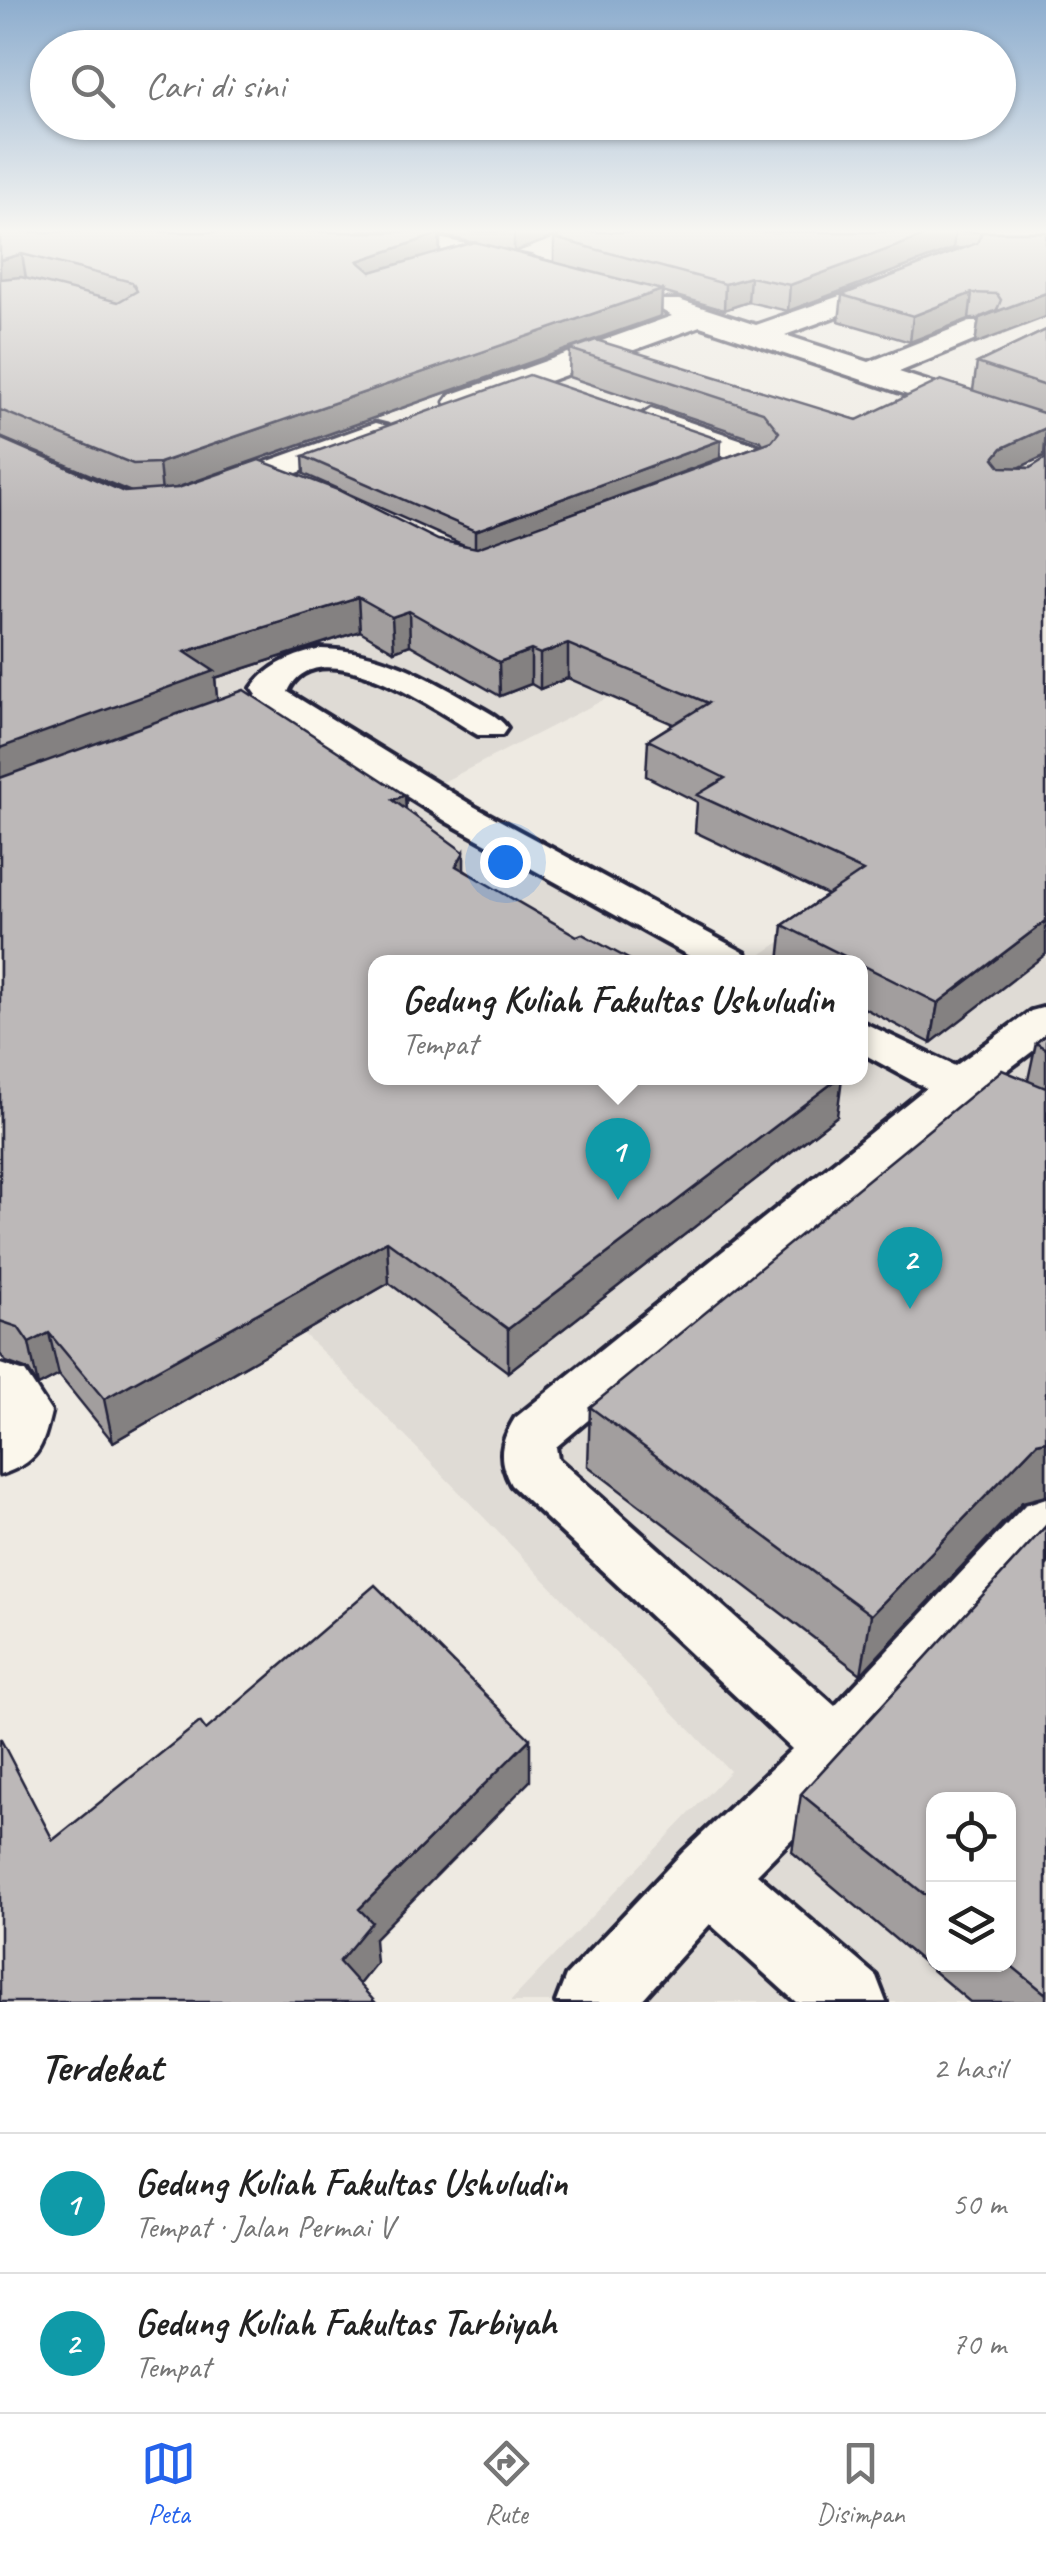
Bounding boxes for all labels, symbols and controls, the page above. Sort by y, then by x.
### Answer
search box [30,30,1016,140]
icon: search [65,58,120,113]
text: Cari di sini [145,62,285,109]
your location [480,837,531,888]
popup [368,955,868,1085]
text: Gedung Kuliah Fakultas Ushuludin [402,976,834,1023]
text: Tempat [402,1023,478,1064]
pin: 1 [586,1118,650,1200]
pin: 2 [878,1226,942,1309]
map controls [926,1792,1016,1972]
button: locate [926,1792,1016,1882]
button: layers [926,1882,1016,1972]
text: Terdekat [40,2041,163,2094]
text: 2 hasil [933,2047,1006,2088]
text: Gedung Kuliah Fakultas Ushuludin [135,2159,567,2206]
text: 1 [65,2183,80,2224]
text: 50 m [952,2183,1006,2224]
text: Tempat · Jalan Permai V [135,2206,394,2247]
text: Gedung Kuliah Fakultas Tarbiyah [135,2299,557,2346]
text: 2 [65,2323,80,2364]
text: 70 m [952,2323,1006,2364]
text: Tempat [135,2346,211,2387]
tab: Peta [141,2436,196,2531]
tab: Rute [479,2436,534,2531]
tab: Disimpan [816,2436,905,2531]

